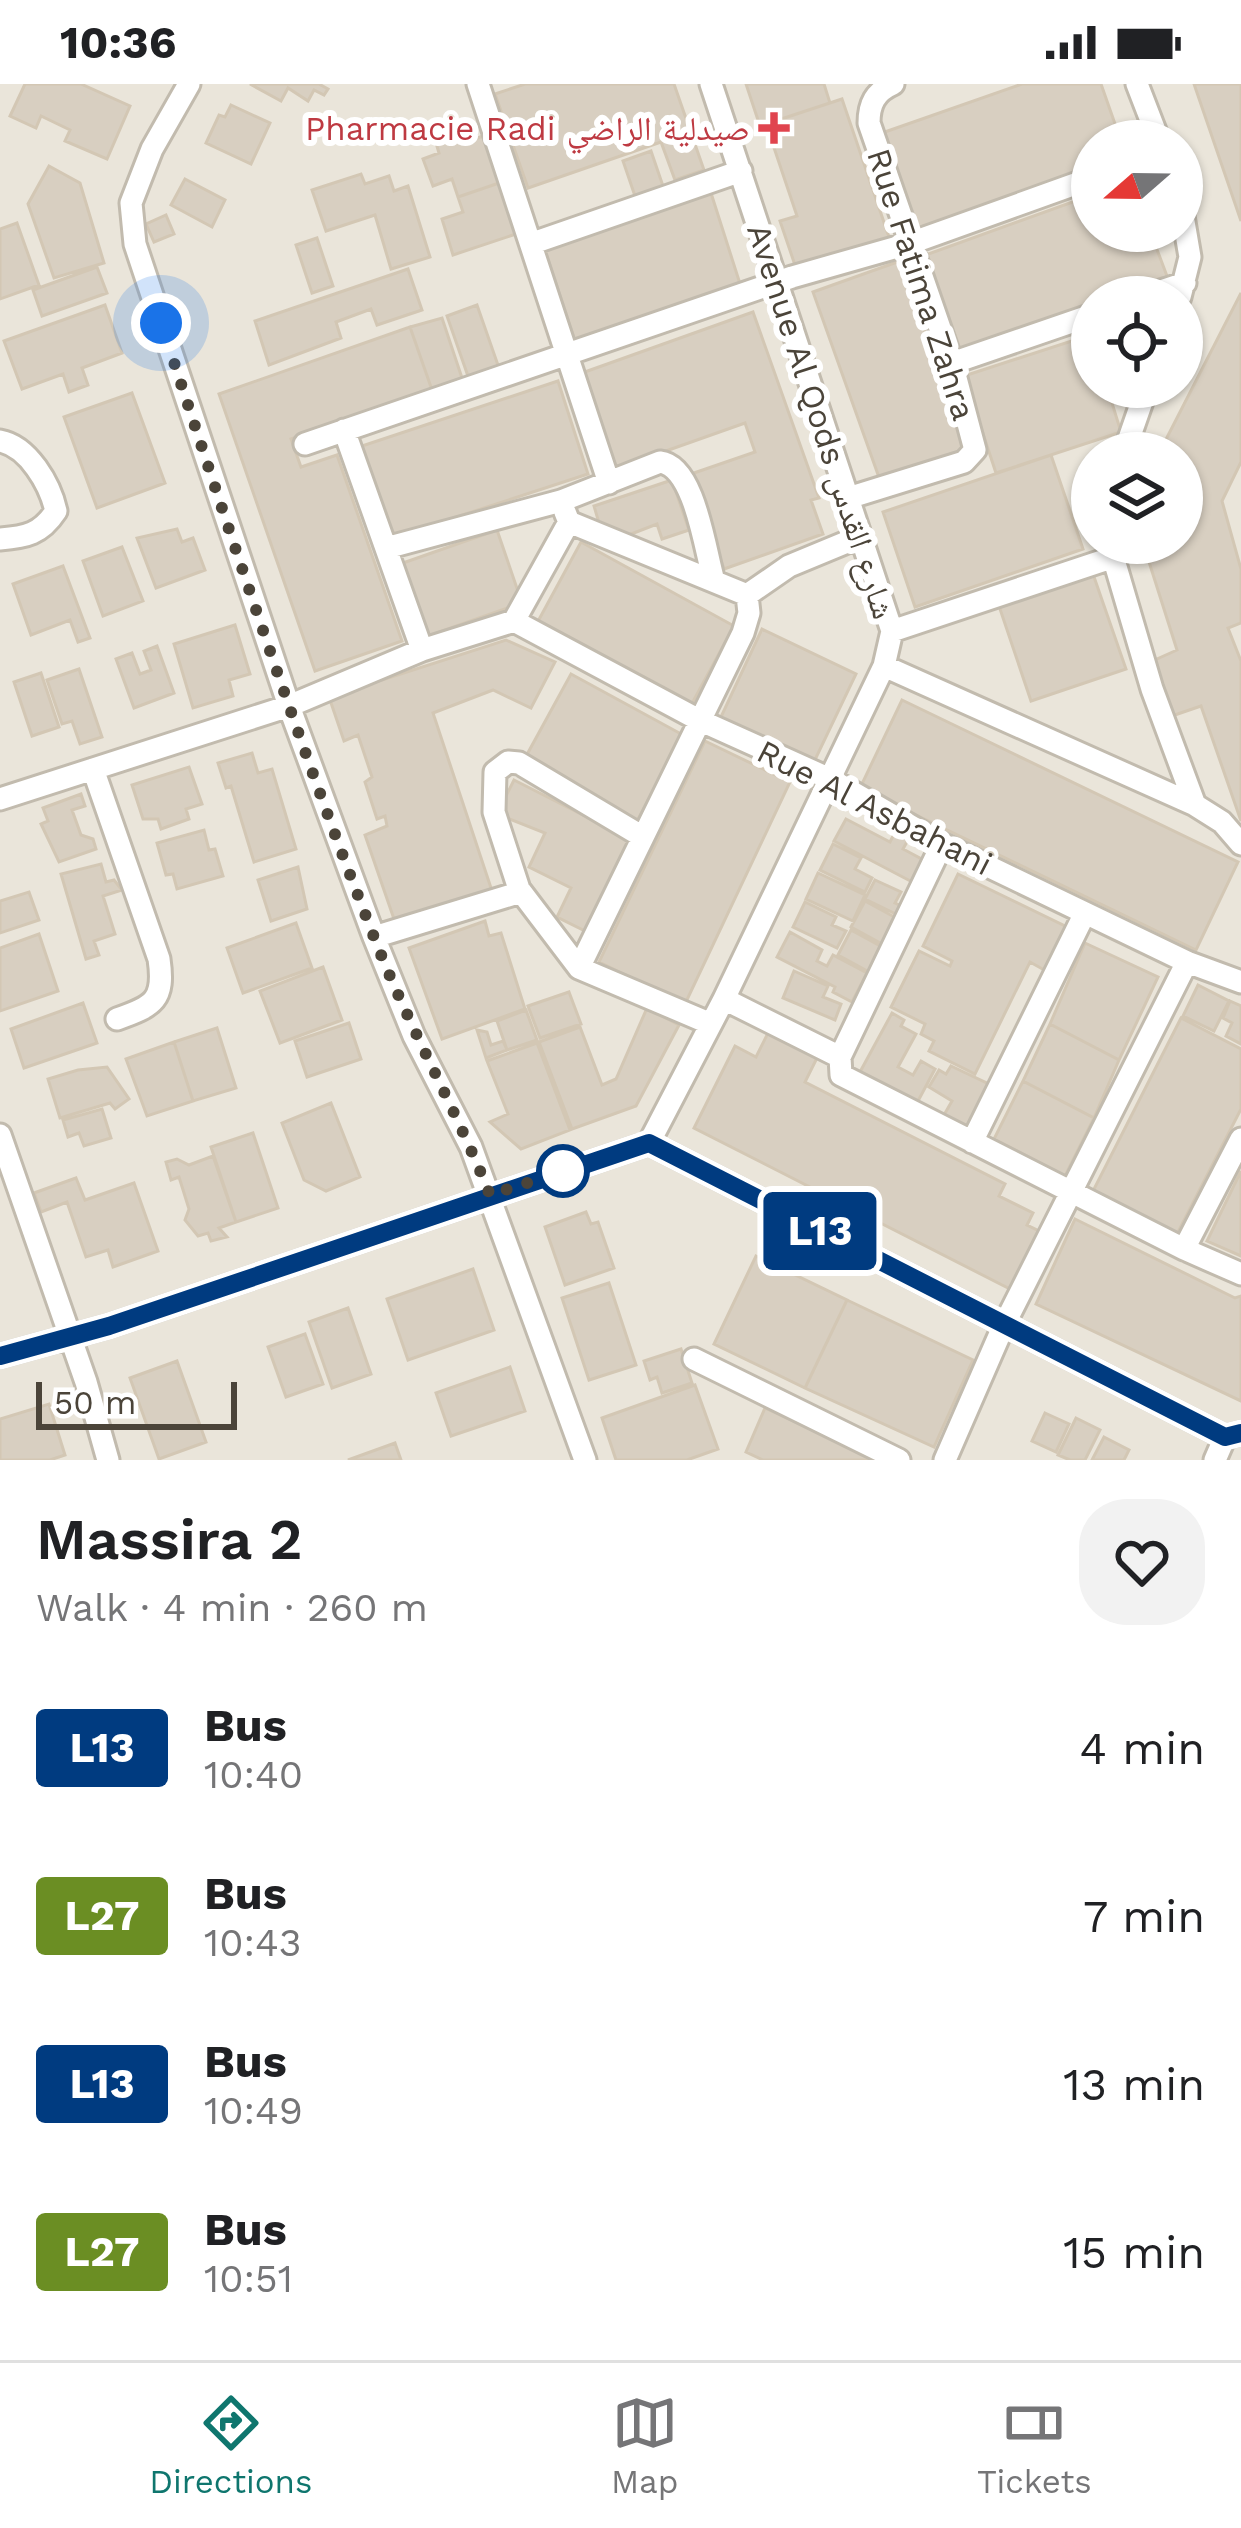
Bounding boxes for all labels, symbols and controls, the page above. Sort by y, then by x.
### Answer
text: 10:36 [60,16,176,69]
place label: Pharmacie Radi صيدلية الراضي [305,109,750,154]
marker: Pharmacie Radi صيدلية الراضي [761,115,787,141]
north arrow [1071,120,1203,252]
map controls [1071,120,1203,564]
street label: Rue Fatima Zahra [859,143,984,425]
street label: Avenue Al Qods شارع القدس [738,219,904,624]
button: locate [1071,276,1203,408]
your location [131,293,191,353]
button: layers [1071,432,1203,564]
street label: Rue Al Asbahani [751,731,999,883]
unlabelled marker [538,1146,588,1196]
line badge: L13 [751,1192,889,1270]
text: L13 [787,1206,853,1255]
scale bar [36,1376,237,1429]
text: 50 m [54,1383,136,1422]
button: heart [1079,1499,1205,1625]
text: Massira 2 [36,1506,302,1573]
text: Walk · 4 min · 260 m [36,1585,428,1630]
text: Bus [204,1699,287,1752]
text: 4 min [1079,1722,1205,1775]
text: L13 [69,1723,135,1772]
text: 10:40 [204,1752,303,1797]
text: Bus [204,1867,287,1920]
text: 7 min [1083,1890,1205,1943]
text: L27 [64,1891,140,1940]
text: 10:43 [204,1920,302,1965]
text: Bus [204,2035,287,2088]
text: 13 min [1063,2058,1205,2111]
text: L13 [69,2059,135,2108]
text: 10:49 [204,2088,303,2133]
text: Bus [204,2203,287,2256]
text: 15 min [1063,2226,1205,2279]
text: L27 [64,2227,140,2276]
text: 10:51 [204,2256,293,2301]
tab: Directions [149,2390,312,2501]
tab: Map [611,2390,678,2501]
tab: Tickets [977,2390,1092,2501]

